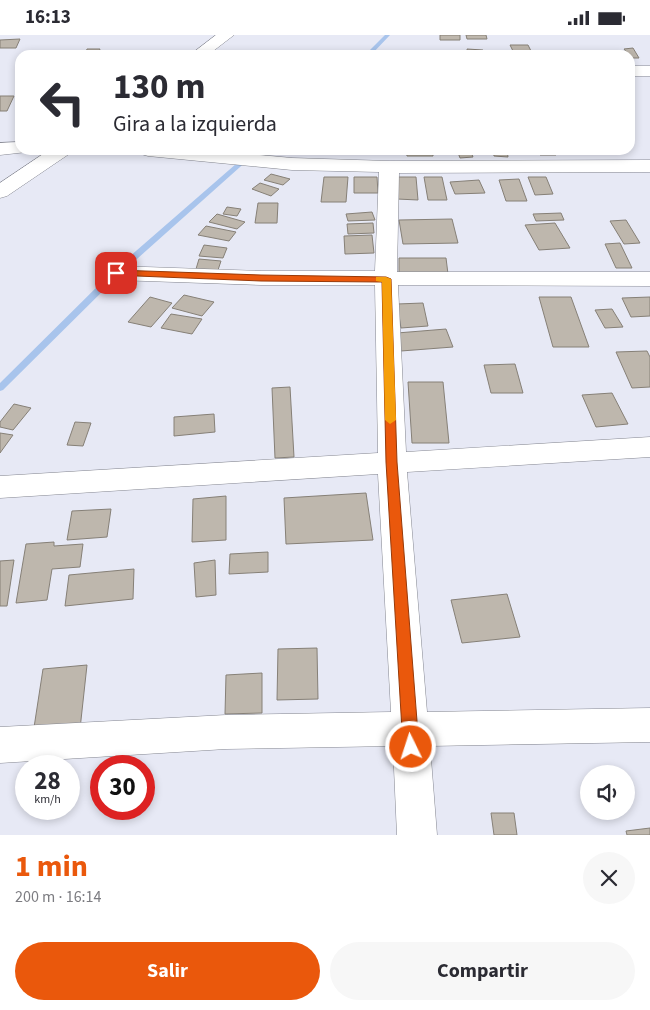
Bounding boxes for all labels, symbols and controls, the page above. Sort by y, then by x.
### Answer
text: 16:13 [25,4,71,31]
text: 130 m [113,62,205,112]
icon: left [30,70,95,135]
text: Gira a la izquierda [113,108,277,140]
pin [95,252,137,294]
icon: arrive [102,259,130,287]
position arrow [384,720,436,772]
speed limit sign: 30 [90,755,155,820]
text: 28 [34,763,61,799]
map controls [580,765,635,820]
button: sound [580,765,635,820]
text: km/h [34,791,61,808]
text: 1 min [15,845,88,888]
button: close [583,852,635,904]
text: 200 m · 16:14 [15,886,102,908]
button: Salir [15,942,320,1000]
button: Compartir [330,942,635,1000]

